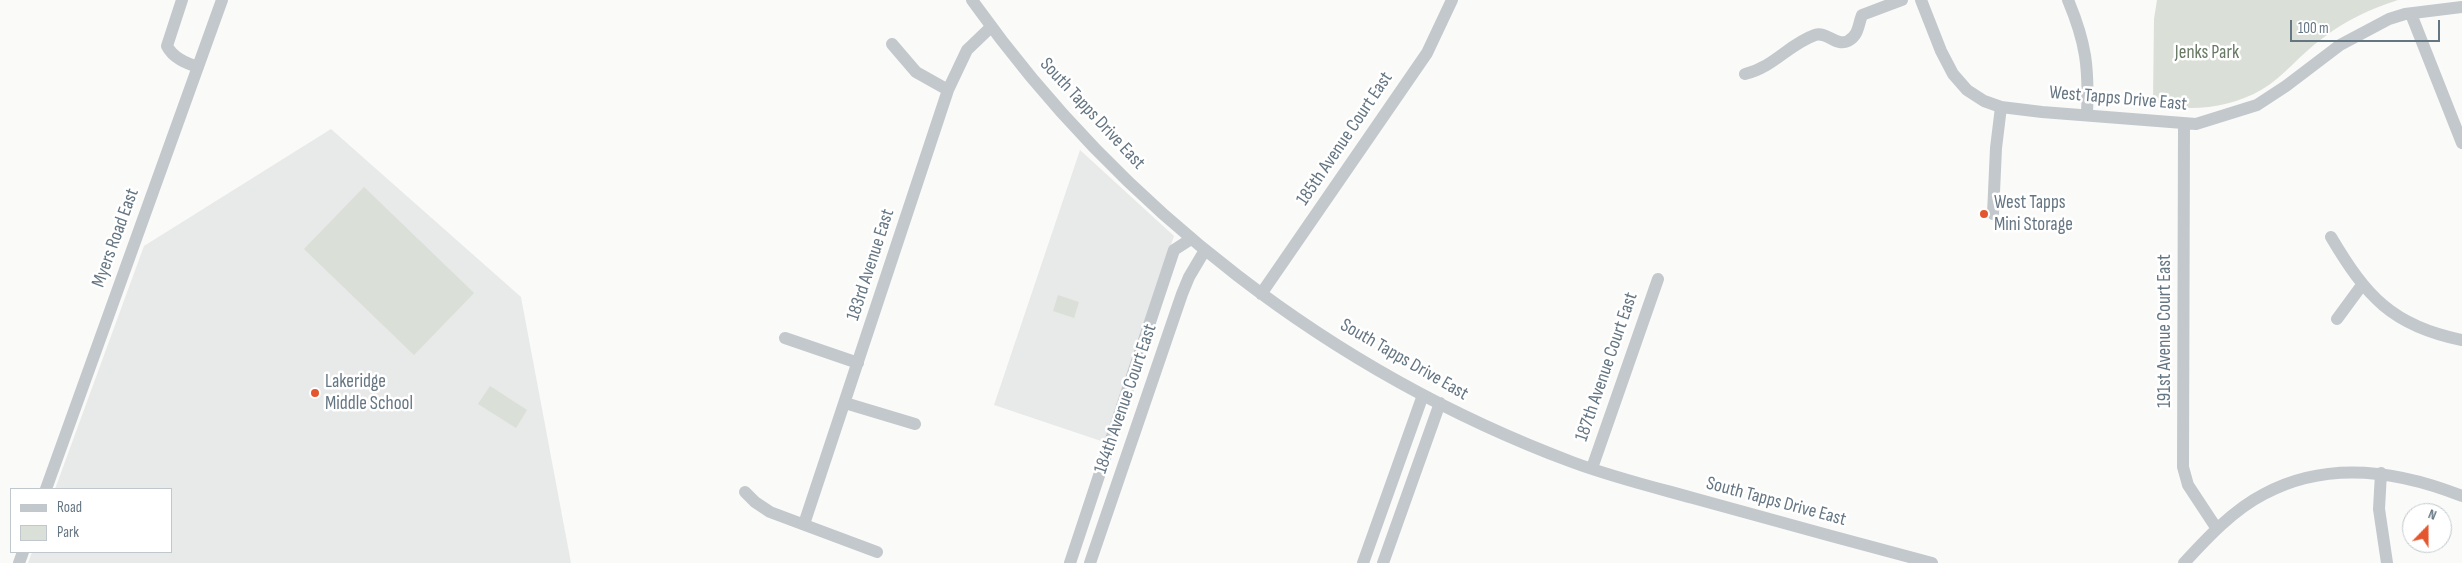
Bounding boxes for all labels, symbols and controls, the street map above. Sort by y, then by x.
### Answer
scale bar [2292,10,2442,42]
text: 100 m [2298,19,2329,38]
park label: Jenks Park [2175,42,2239,64]
street label: South Tapps Drive East [1035,54,1149,174]
street label: 185th Avenue Court East [1292,68,1398,210]
street label: West Tapps Drive East [2048,82,2188,116]
street label: Myers Road East [88,186,144,290]
place label: West Tapps Mini Storage [1994,192,2073,236]
street label: 183rd Avenue East [842,206,900,324]
marker: West Tapps Mini Storage [1978,208,1990,220]
street label: 191st Avenue Court East [2154,254,2176,408]
street label: 187th Avenue Court East [1571,290,1643,444]
street label: South Tapps Drive East [1336,314,1472,406]
street label: 184th Avenue Court East [1090,321,1162,477]
place label: Lakeridge Middle School [325,371,413,415]
marker: Lakeridge Middle School [309,387,321,399]
street label: South Tapps Drive East [1704,472,1848,532]
legend [10,488,172,553]
text: Road [57,498,82,517]
north arrow [2402,503,2452,553]
text: N [2426,505,2439,524]
text: Park [57,523,79,542]

